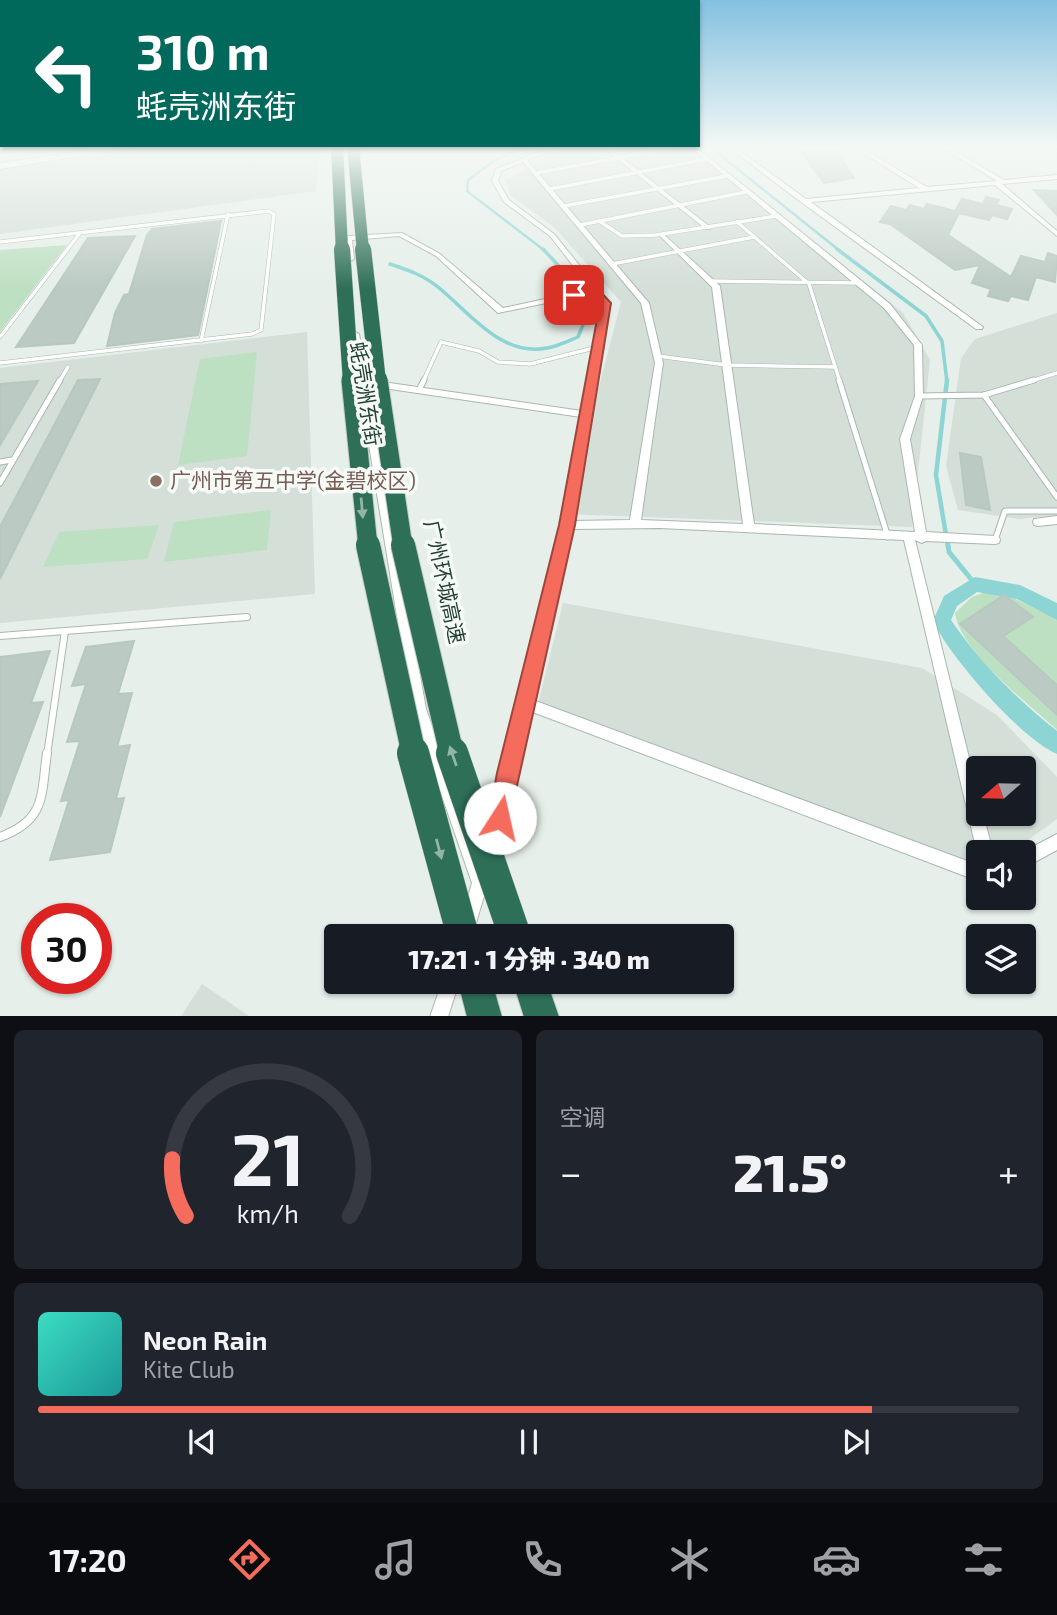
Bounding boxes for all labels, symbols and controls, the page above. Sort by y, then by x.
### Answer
text: 310 m [136,21,270,80]
icon: left [21,28,112,119]
text: 蚝壳洲东街 [136,86,296,124]
pin [544,265,604,325]
icon: arrive [555,276,593,314]
street label: 蚝壳洲东街 [346,340,387,448]
place label: 广州市第五中学(金碧校区) [170,467,416,492]
marker: 广州市第五中学(金碧校区) [148,473,164,489]
one-way arrow [357,497,368,519]
street label: 广州环城高速 [420,517,471,646]
one-way arrow [447,745,458,766]
north arrow [966,756,1036,826]
map controls [966,756,1036,994]
position arrow [463,781,537,855]
one-way arrow [434,838,445,860]
button: sound [966,840,1036,910]
speed limit sign: 30 [21,903,112,994]
button: layers [966,924,1036,994]
text: 17:21 · 1 分钟 · 340 m [408,943,650,974]
text: 空调 [560,1103,606,1131]
text: 21 [231,1113,305,1201]
text: 21.5° [733,1140,847,1202]
text: − [560,1149,582,1195]
text: + [998,1149,1019,1195]
text: km/h [237,1197,299,1227]
text: Neon Rain [143,1324,267,1355]
text: Kite Club [143,1355,235,1383]
icon: previous [183,1423,221,1461]
icon: pause [510,1423,548,1461]
icon: next [837,1423,875,1461]
icon: directions [225,1535,274,1584]
icon: music [371,1535,420,1584]
icon: phone [518,1535,567,1584]
icon: climate [665,1535,714,1584]
icon: car [812,1535,861,1584]
icon: filters [959,1535,1008,1584]
text: 17:20 [49,1540,127,1578]

